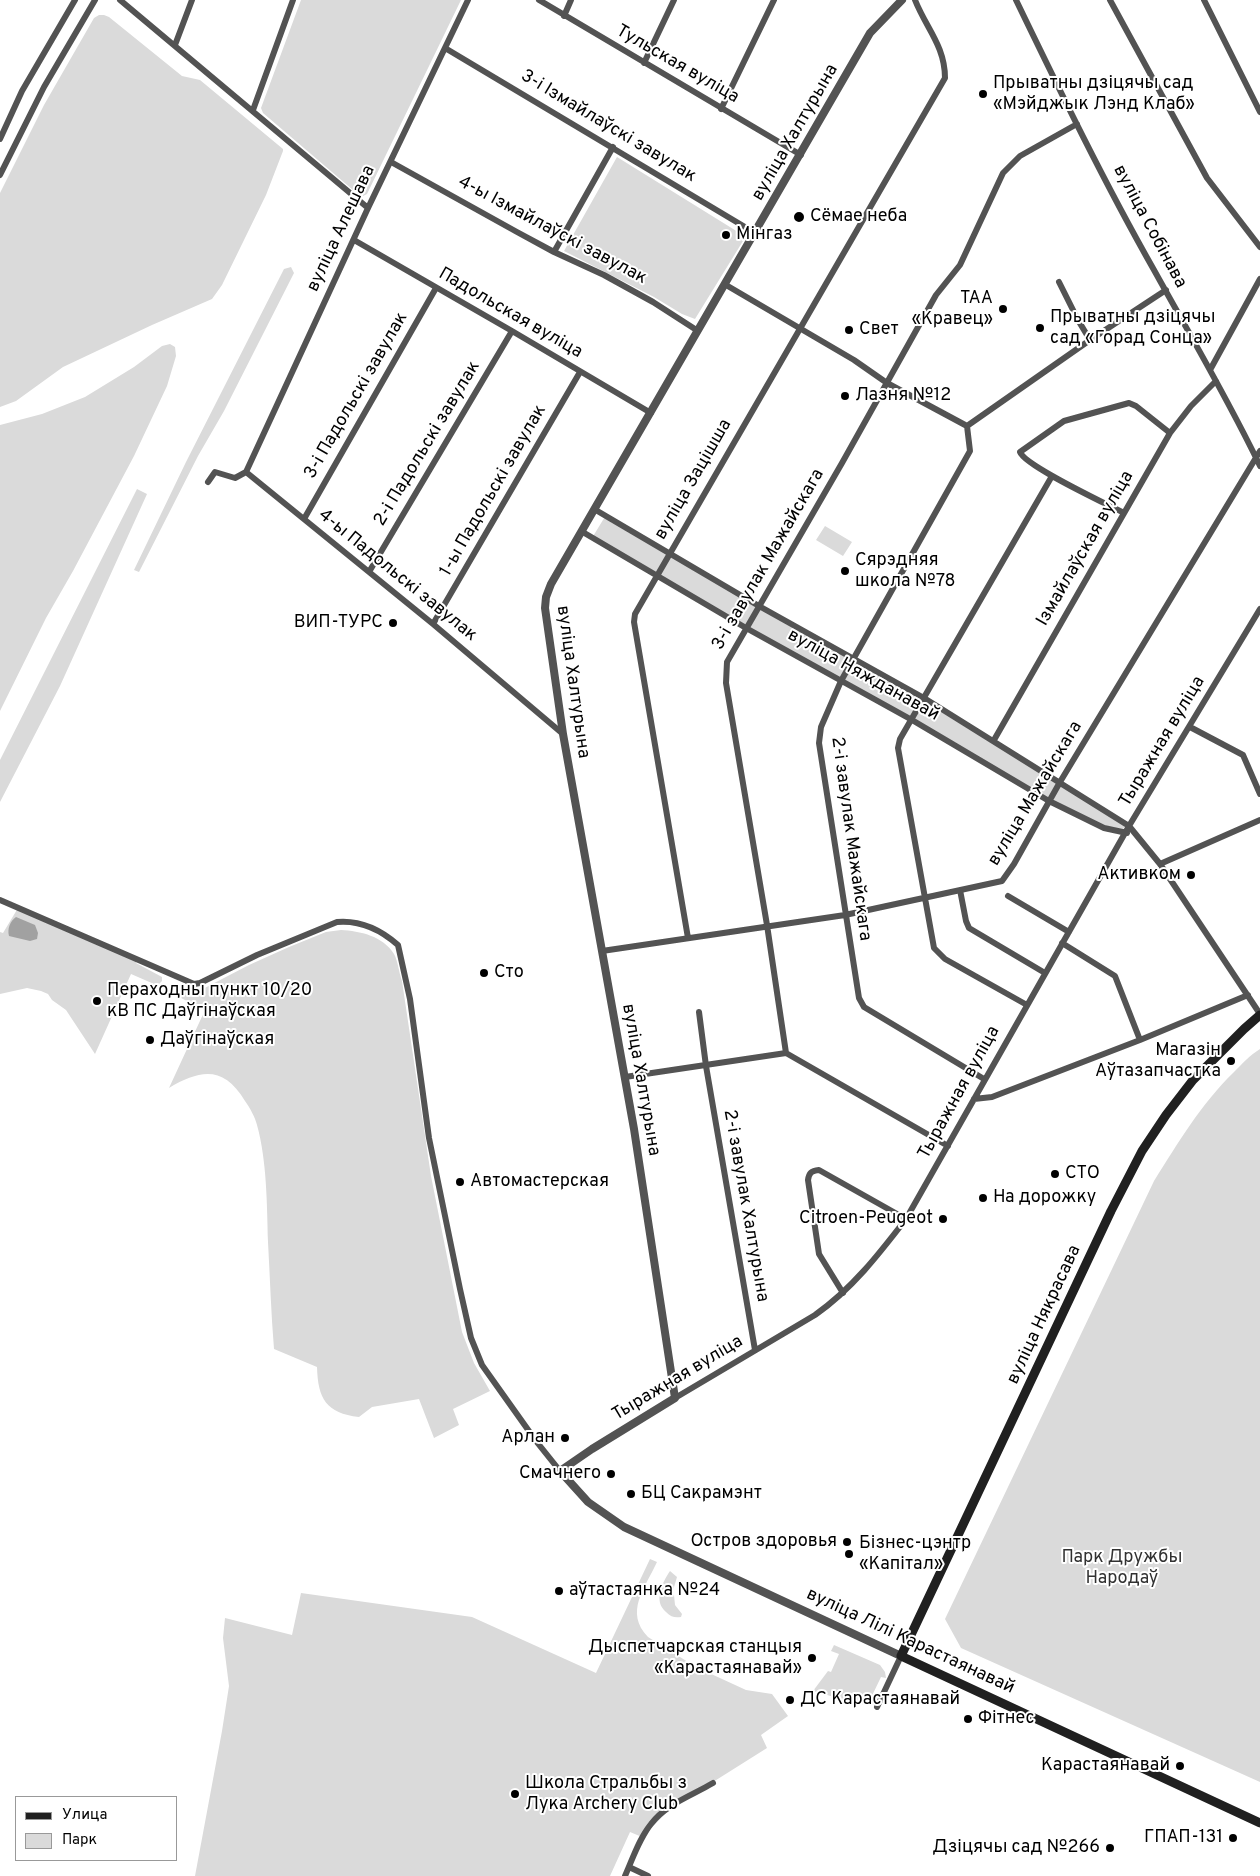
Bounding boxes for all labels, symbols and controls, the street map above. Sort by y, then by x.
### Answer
street label: Тульская вуліца [612,21,742,109]
street label: вуліца Халтурына [748,61,844,205]
street label: 3-і Ізмайлаўскі завулак [516,66,700,188]
place label: Прыватны дзіцячы сад «Мэйджык Лэнд Клаб» [993,73,1195,116]
marker: Прыватны дзіцячы сад «Мэйджык Лэнд Клаб» [977,88,989,100]
street label: вуліца Алешава [303,162,381,296]
street label: вуліца Собінава [1107,162,1191,292]
street label: 4-ы Ізмайлаўскі завулак [454,172,650,290]
place label: Сёмае неба [810,206,907,228]
marker: Сёмае неба [792,210,806,224]
place label: Мінгаз [736,224,793,246]
marker: Мінгаз [720,229,732,241]
street label: Падольская вуліца [434,264,586,364]
place label: ТАА «Кравец» [911,288,993,330]
marker: ТАА «Кравец» [997,303,1009,315]
place label: Прыватны дзіцячы сад «Горад Сонца» [1050,307,1215,350]
street label: 3-і Падольскі завулак [301,309,413,483]
place label: Свет [859,319,899,341]
marker: Прыватны дзіцячы сад «Горад Сонца» [1034,322,1046,334]
marker: Свет [843,324,855,336]
street label: 2-і Падольскі завулак [370,358,486,530]
place label: Лазня №12 [855,385,951,407]
marker: Лазня №12 [839,390,851,402]
street label: 1-ы Падольскі завулак [436,401,552,581]
street label: вуліца Зацішша [651,416,737,544]
street label: 3-і завулак Мажайскага [708,466,830,654]
street label: Ізмайлаўская вуліца [1033,468,1139,630]
street label: 4-ы Падольскі завулак [313,505,481,647]
place label: Сярэдняя школа №78 [855,550,955,592]
marker: Сярэдняя школа №78 [839,565,851,577]
street label: вуліца Халтурына [551,604,593,760]
place label: ВИП-ТУРС [294,612,383,634]
marker: ВИП-ТУРС [387,617,399,629]
street label: вуліца Няжданавай [783,625,943,727]
street label: Тыражная вуліца [1115,673,1211,811]
street label: вуліца Мажайскага [984,718,1088,870]
street label: 2-і завулак Мажайскага [825,736,875,942]
place label: Активком [1097,864,1181,886]
marker: Активком [1185,869,1197,881]
place label: Сто [494,962,524,984]
marker: Сто [478,967,490,979]
place label: Пераходны пункт 10/20 кВ ПС Даўгінаўская [107,980,312,1022]
marker: Пераходны пункт 10/20 кВ ПС Даўгінаўская [91,995,103,1007]
street label: вуліца Халтурына [616,1002,664,1158]
street label: Тыражная вуліца [915,1023,1005,1163]
place label: Даўгінаўская [160,1029,274,1051]
marker: Даўгінаўская [144,1034,156,1046]
place label: Магазін Аўтазапчастка [1095,1040,1221,1082]
marker: Магазін Аўтазапчастка [1225,1055,1237,1067]
street label: 2-і завулак Халтурына [717,1108,773,1304]
place label: СТО [1065,1163,1100,1185]
marker: СТО [1049,1168,1061,1180]
place label: Автомастерская [470,1171,609,1193]
marker: Автомастерская [454,1176,466,1188]
place label: На дорожку [993,1187,1096,1209]
marker: На дорожку [977,1192,989,1204]
place label: Citroen-Peugeot [799,1208,933,1230]
marker: Citroen-Peugeot [937,1213,949,1225]
street label: вуліца Някрасава [1003,1242,1087,1388]
street label: Тыражная вуліца [609,1331,747,1427]
place label: Арлан [501,1427,555,1449]
marker: Арлан [559,1432,571,1444]
place label: Смачнего [519,1463,601,1485]
marker: Смачнего [605,1468,617,1480]
place label: БЦ Сакрамэнт [641,1483,762,1505]
marker: БЦ Сакрамэнт [625,1488,637,1500]
place label: Остров здоровья [690,1531,837,1553]
place label: Бізнес-цэнтр «Капітал» [859,1533,971,1576]
marker: Остров здоровья [841,1536,853,1548]
park label: Парк Дружбы Народаў [1062,1547,1182,1590]
marker: Бізнес-цэнтр «Капітал» [843,1548,855,1560]
place label: аўтастаянка №24 [569,1580,720,1602]
street label: вуліца Лілі Карастаянавай [802,1584,1018,1700]
marker: аўтастаянка №24 [553,1585,565,1597]
place label: Дыспетчарская станцыя «Карастаянавай» [588,1637,802,1680]
marker: Дыспетчарская станцыя «Карастаянавай» [806,1652,818,1664]
place label: ДС Карастаянавай [800,1689,960,1711]
marker: ДС Карастаянавай [784,1694,796,1706]
place label: Фітнес [978,1708,1034,1730]
marker: Фітнес [962,1713,974,1725]
place label: Карастаянавай [1041,1755,1170,1777]
marker: Карастаянавай [1174,1760,1186,1772]
place label: Школа Стральбы з Лука Archery Club [525,1773,687,1816]
marker: Школа Стральбы з Лука Archery Club [509,1788,521,1800]
legend [15,1796,178,1861]
text: Улица [62,1806,107,1825]
place label: ГПАП-131 [1144,1827,1223,1849]
text: Парк [62,1831,97,1850]
marker: ГПАП-131 [1227,1832,1239,1844]
place label: Дзіцячы сад №266 [932,1837,1100,1859]
marker: Дзіцячы сад №266 [1104,1842,1116,1854]

